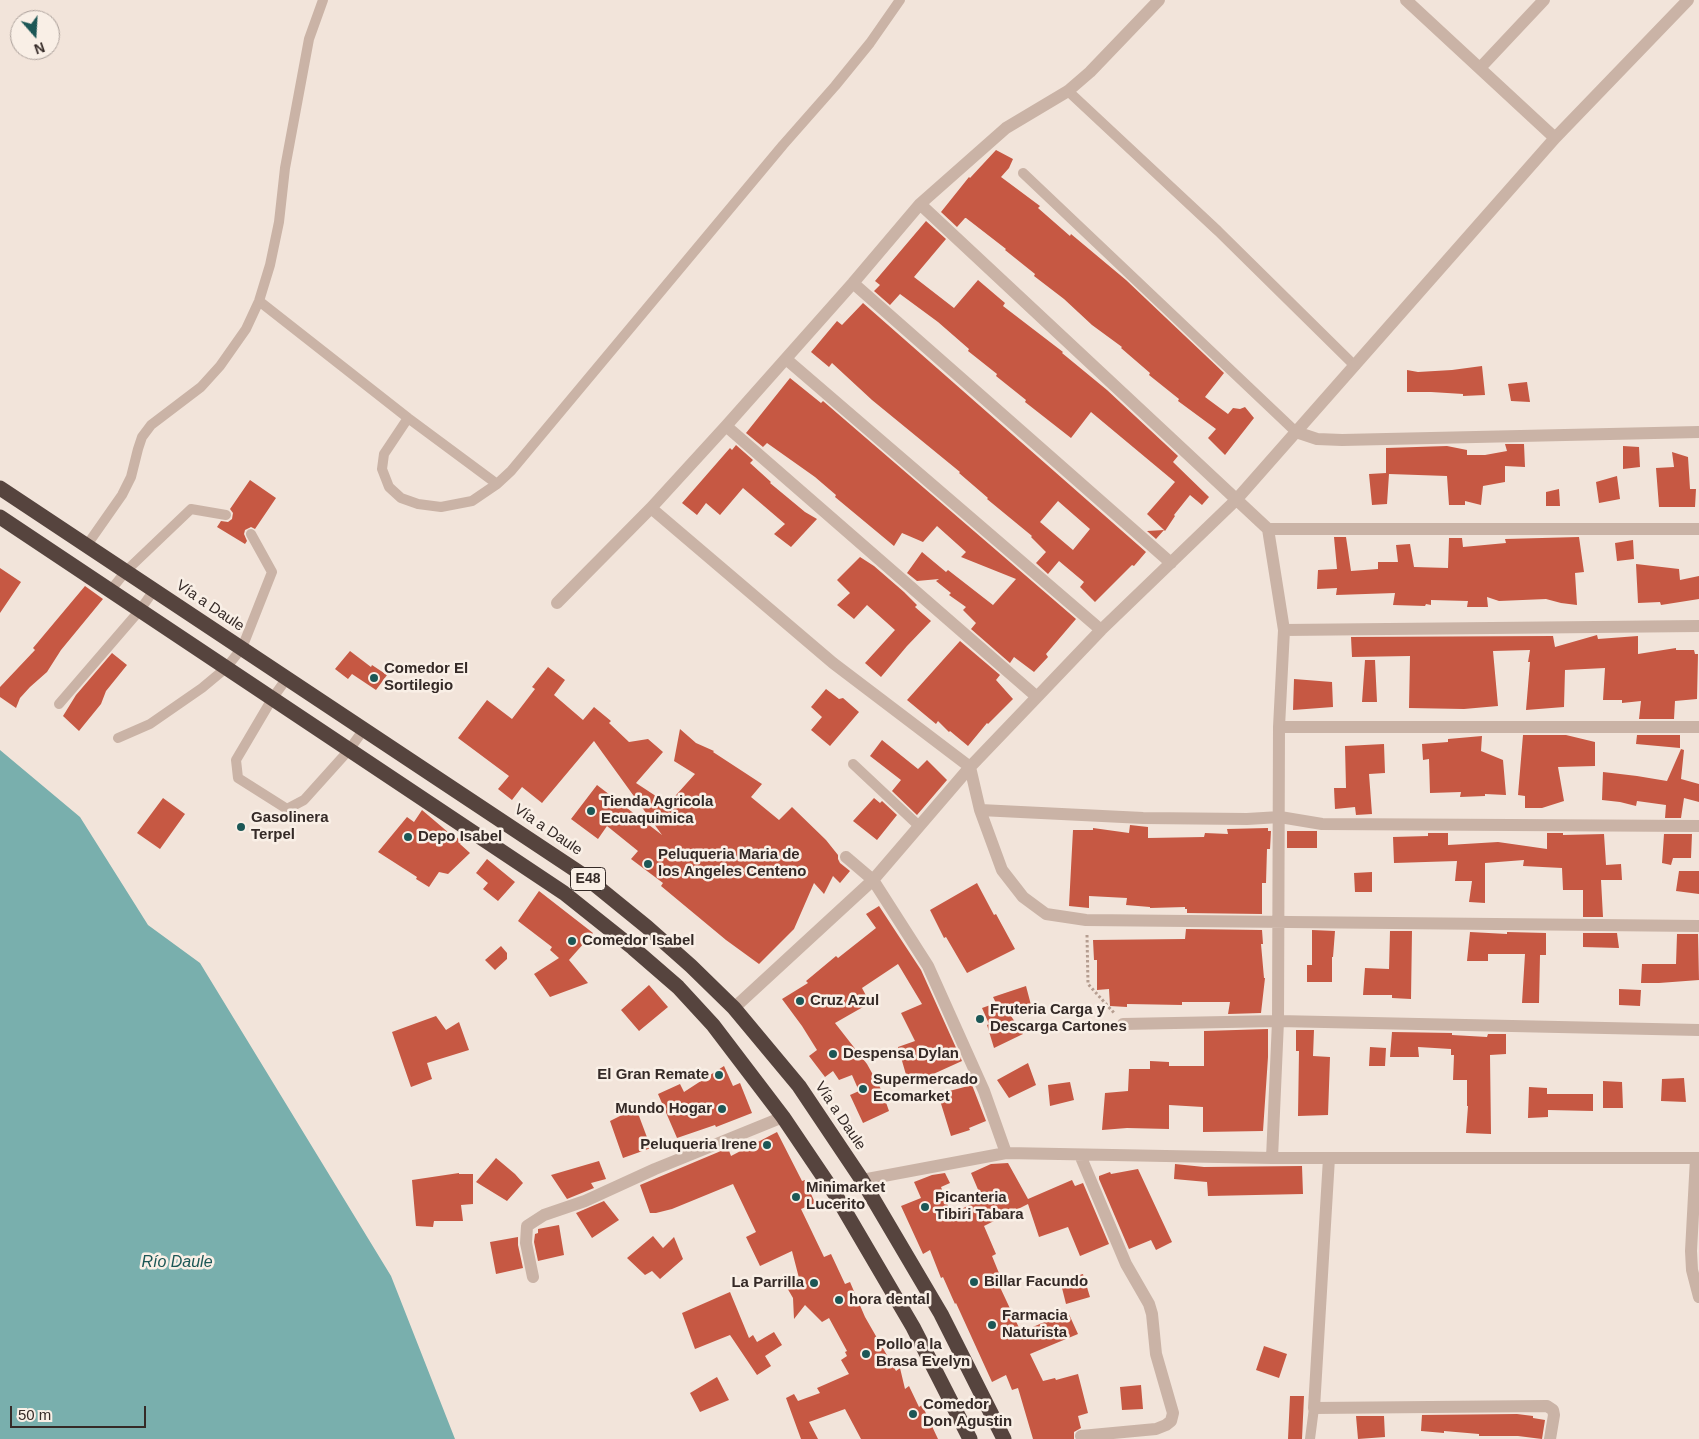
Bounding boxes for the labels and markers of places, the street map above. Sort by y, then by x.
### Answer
place label: Comedor El Sortilegio [384,660,468,695]
marker: Comedor El Sortilegio [368,672,380,684]
place label: Tienda Agricola Ecuaquimica [601,793,713,828]
marker: Tienda Agricola Ecuaquimica [585,805,597,817]
place label: Gasolinera Terpel [251,809,329,844]
marker: Gasolinera Terpel [235,821,247,833]
place label: Depo Isabel [418,828,502,846]
marker: Depo Isabel [402,831,414,843]
place label: Peluqueria Maria de los Angeles Centeno [658,846,806,881]
marker: Peluqueria Maria de los Angeles Centeno [642,858,654,870]
place label: Comedor Isabel [582,932,695,950]
marker: Comedor Isabel [566,935,578,947]
place label: Cruz Azul [810,992,879,1010]
marker: Cruz Azul [794,995,806,1007]
place label: Fruteria Carga y Descarga Cartones [990,1001,1127,1036]
marker: Fruteria Carga y Descarga Cartones [974,1013,986,1025]
place label: Despensa Dylan [843,1045,959,1063]
marker: Despensa Dylan [827,1048,839,1060]
place label: El Gran Remate [597,1066,709,1084]
marker: El Gran Remate [713,1069,725,1081]
place label: Supermercado Ecomarket [873,1071,978,1106]
marker: Supermercado Ecomarket [857,1083,869,1095]
place label: Mundo Hogar [615,1100,712,1118]
marker: Mundo Hogar [716,1103,728,1115]
place label: Peluqueria Irene [640,1136,757,1154]
marker: Peluqueria Irene [761,1139,773,1151]
place label: Minimarket Lucerito [806,1179,885,1214]
place label: Picanteria Tibiri Tabara [935,1189,1024,1224]
marker: Minimarket Lucerito [790,1191,802,1203]
marker: Picanteria Tibiri Tabara [919,1201,931,1213]
place label: Billar Facundo [984,1273,1088,1291]
place label: La Parrilla [731,1274,804,1292]
marker: Billar Facundo [968,1276,980,1288]
marker: La Parrilla [808,1277,820,1289]
place label: hora dental [849,1291,930,1309]
marker: hora dental [833,1294,845,1306]
place label: Farmacia Naturista [1002,1307,1068,1342]
marker: Farmacia Naturista [986,1319,998,1331]
place label: Pollo a la Brasa Evelyn [876,1336,970,1371]
marker: Pollo a la Brasa Evelyn [860,1348,872,1360]
place label: Comedor Don Agustin [923,1396,1012,1431]
marker: Comedor Don Agustin [907,1408,919,1420]

